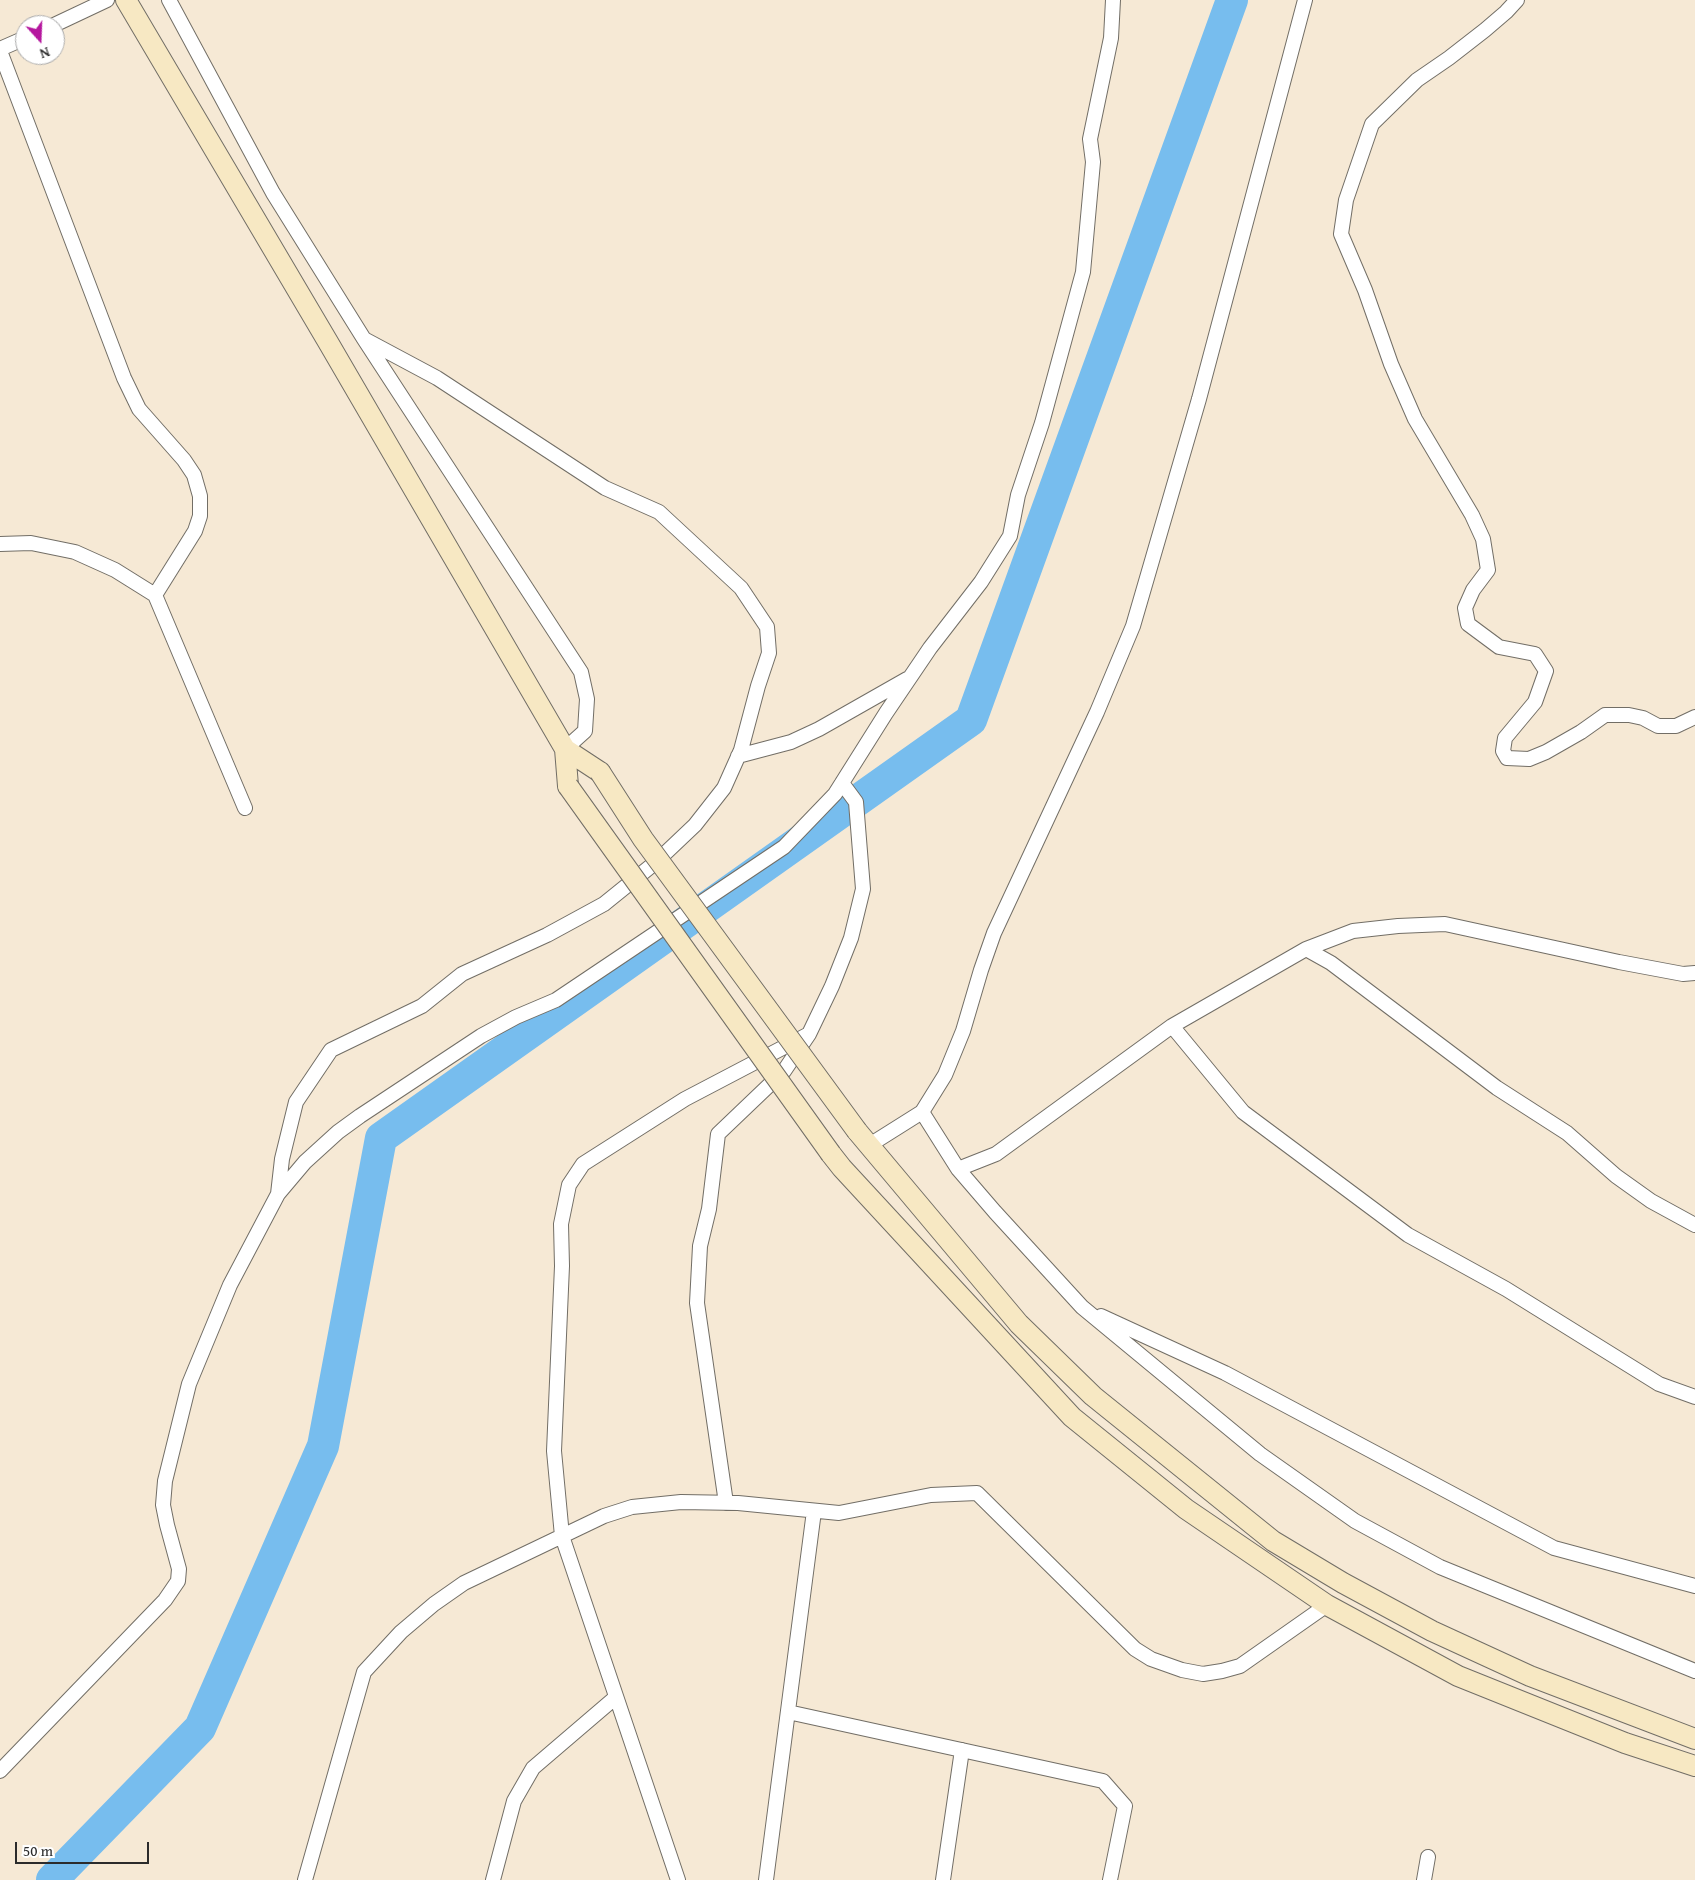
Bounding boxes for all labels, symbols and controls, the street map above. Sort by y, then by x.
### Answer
north arrow [15,15,65,65]
text: N [37,42,53,64]
scale bar [18,1832,151,1864]
text: 50 m [23,1840,53,1861]

